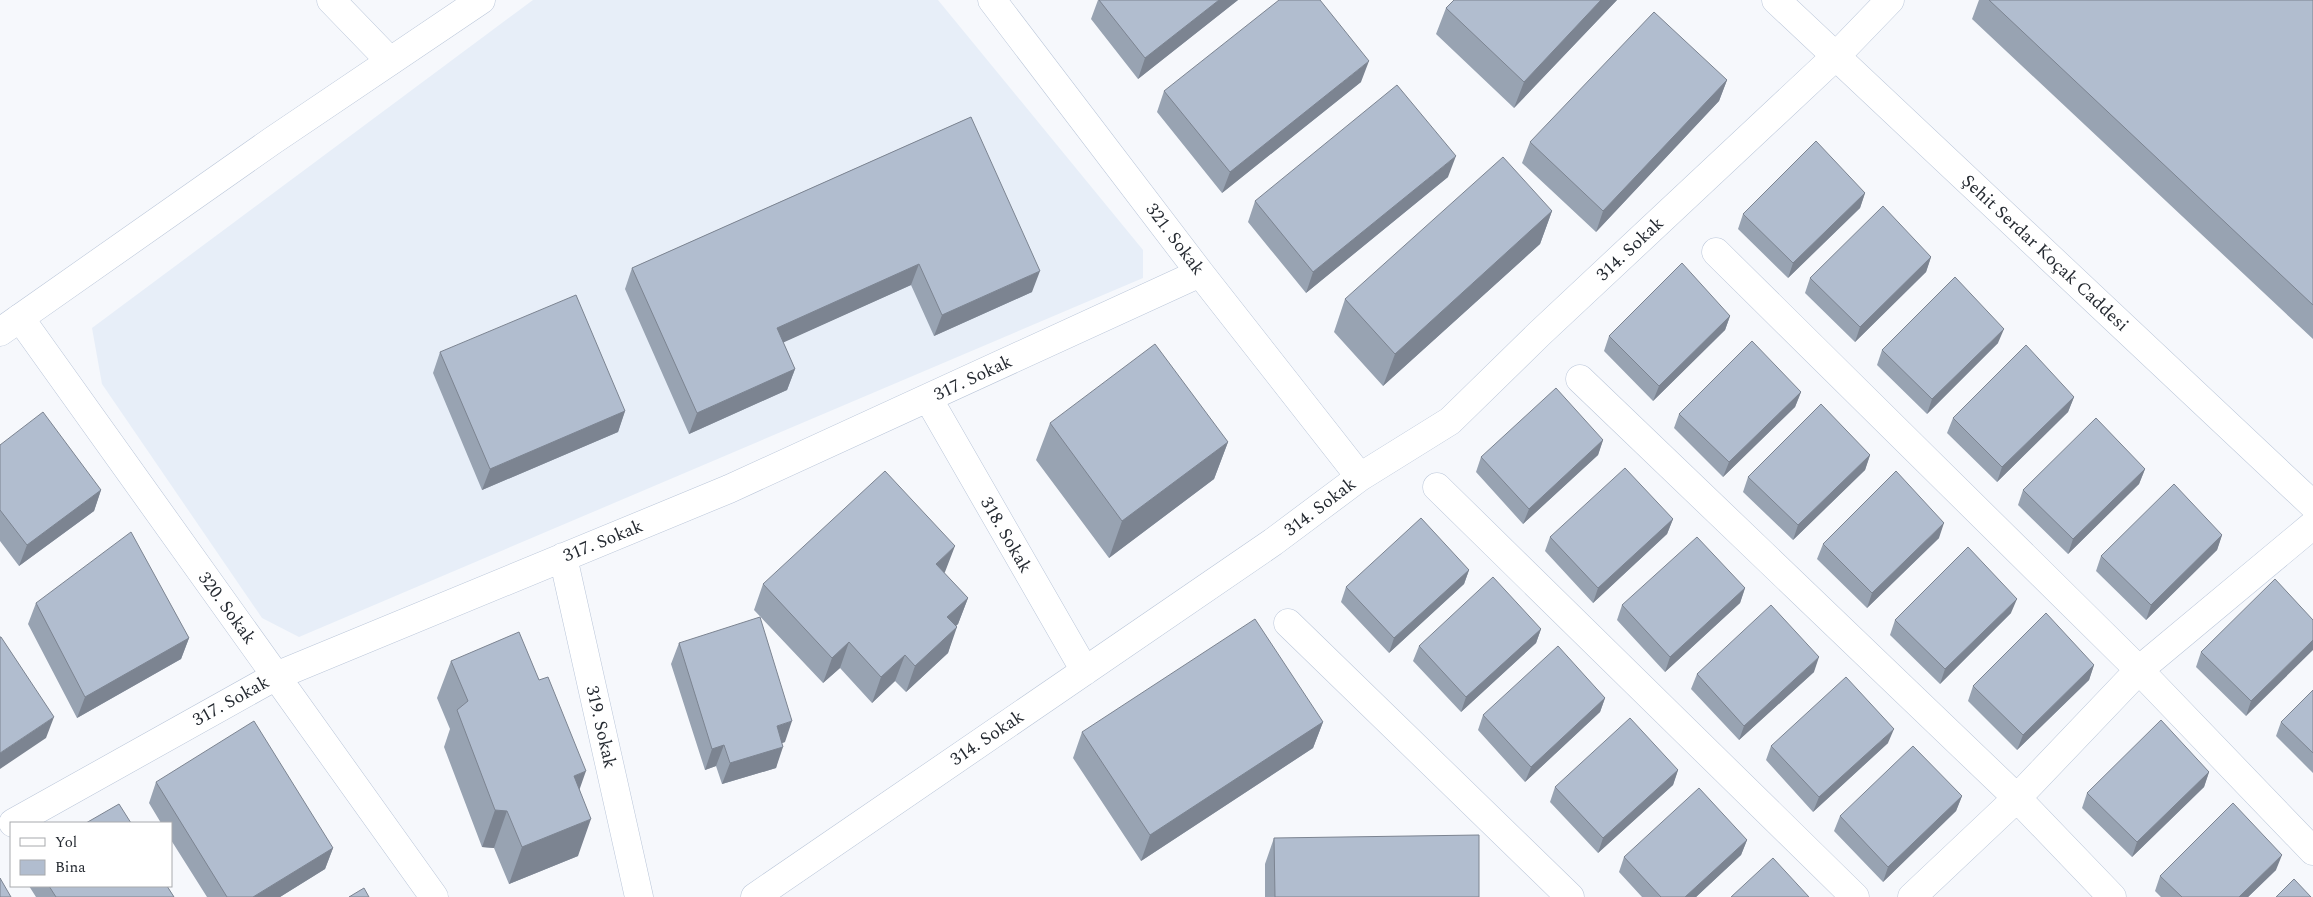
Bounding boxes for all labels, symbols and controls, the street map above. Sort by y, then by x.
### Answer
street label: Şehit Serdar Koçak Caddesi [1955,168,2135,338]
street label: 321. Sokak [1139,197,1211,281]
street label: 314. Sokak [1590,210,1670,288]
street label: 317. Sokak [929,348,1017,408]
street label: 314. Sokak [1278,471,1362,543]
street label: 318. Sokak [973,492,1039,578]
street label: 317. Sokak [559,513,647,569]
street label: 320. Sokak [191,566,263,650]
street label: 317. Sokak [188,669,274,733]
street label: 319. Sokak [578,683,624,771]
street label: 314. Sokak [945,703,1029,773]
legend [10,822,172,887]
text: Yol [55,831,77,854]
text: Bina [55,856,86,879]

